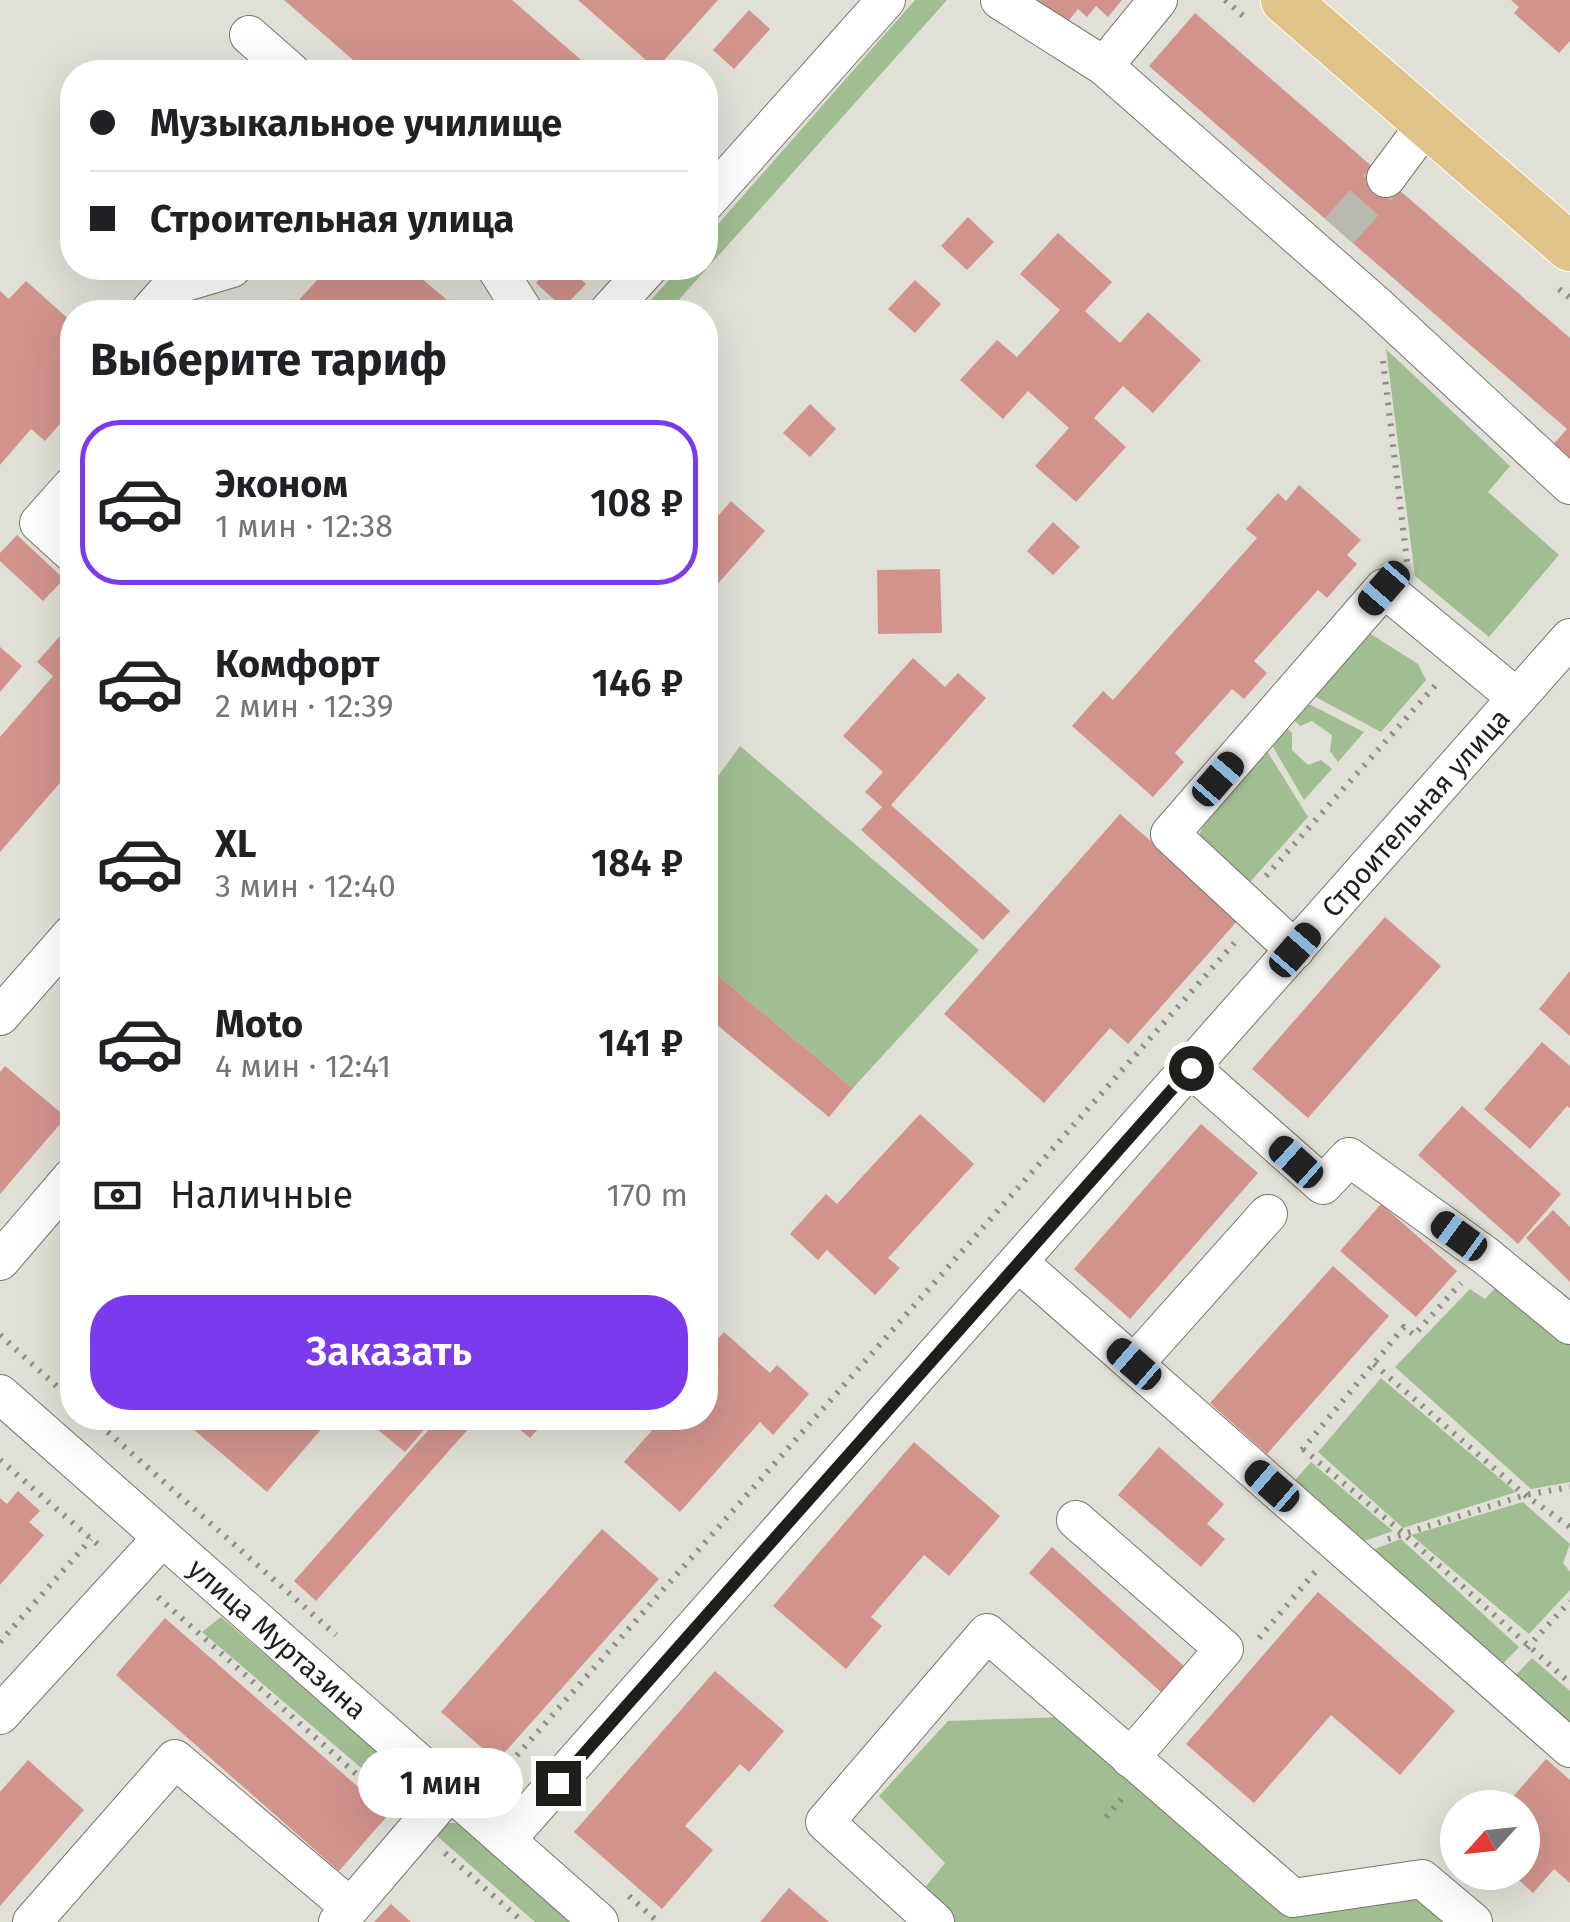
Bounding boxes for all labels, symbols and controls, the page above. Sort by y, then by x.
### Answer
text: Музыкальное училище [150,100,562,146]
text: Строительная улица [150,196,514,242]
text: Выберите тариф [90,333,447,387]
icon: car [95,458,185,548]
text: Эконом [215,461,348,507]
text: 108 ₽ [590,480,683,526]
text: 1 мин · 12:38 [215,507,393,545]
car [1353,556,1415,620]
icon: car [95,638,185,728]
text: Комфорт [215,641,379,687]
text: 146 ₽ [592,660,683,706]
text: 2 мин · 12:39 [215,687,394,725]
street label: Строительная улица [1315,702,1516,924]
car [1187,747,1249,811]
icon: car [95,818,185,908]
text: XL [215,821,257,867]
text: 184 ₽ [591,840,683,886]
text: 3 мин · 12:40 [215,867,396,905]
car [1264,918,1326,982]
icon: car [95,998,185,1088]
text: Moto [215,1001,303,1047]
text: 141 ₽ [598,1020,683,1066]
route start [1169,1046,1214,1091]
text: 4 мин · 12:41 [215,1047,391,1085]
car [1264,1131,1328,1193]
icon: cash [90,1168,145,1223]
text: Наличные [170,1172,353,1218]
text: 170 m [607,1176,688,1214]
car [1426,1206,1492,1266]
button: Заказать [90,1295,688,1410]
car [1102,1333,1166,1395]
car [1240,1455,1304,1517]
street label: улица Муртазина [182,1551,373,1726]
callout: 1 мин [358,1748,523,1818]
route end [536,1761,581,1806]
text: 1 мин [400,1764,481,1802]
north arrow [1440,1790,1540,1890]
map controls [1440,1790,1540,1890]

